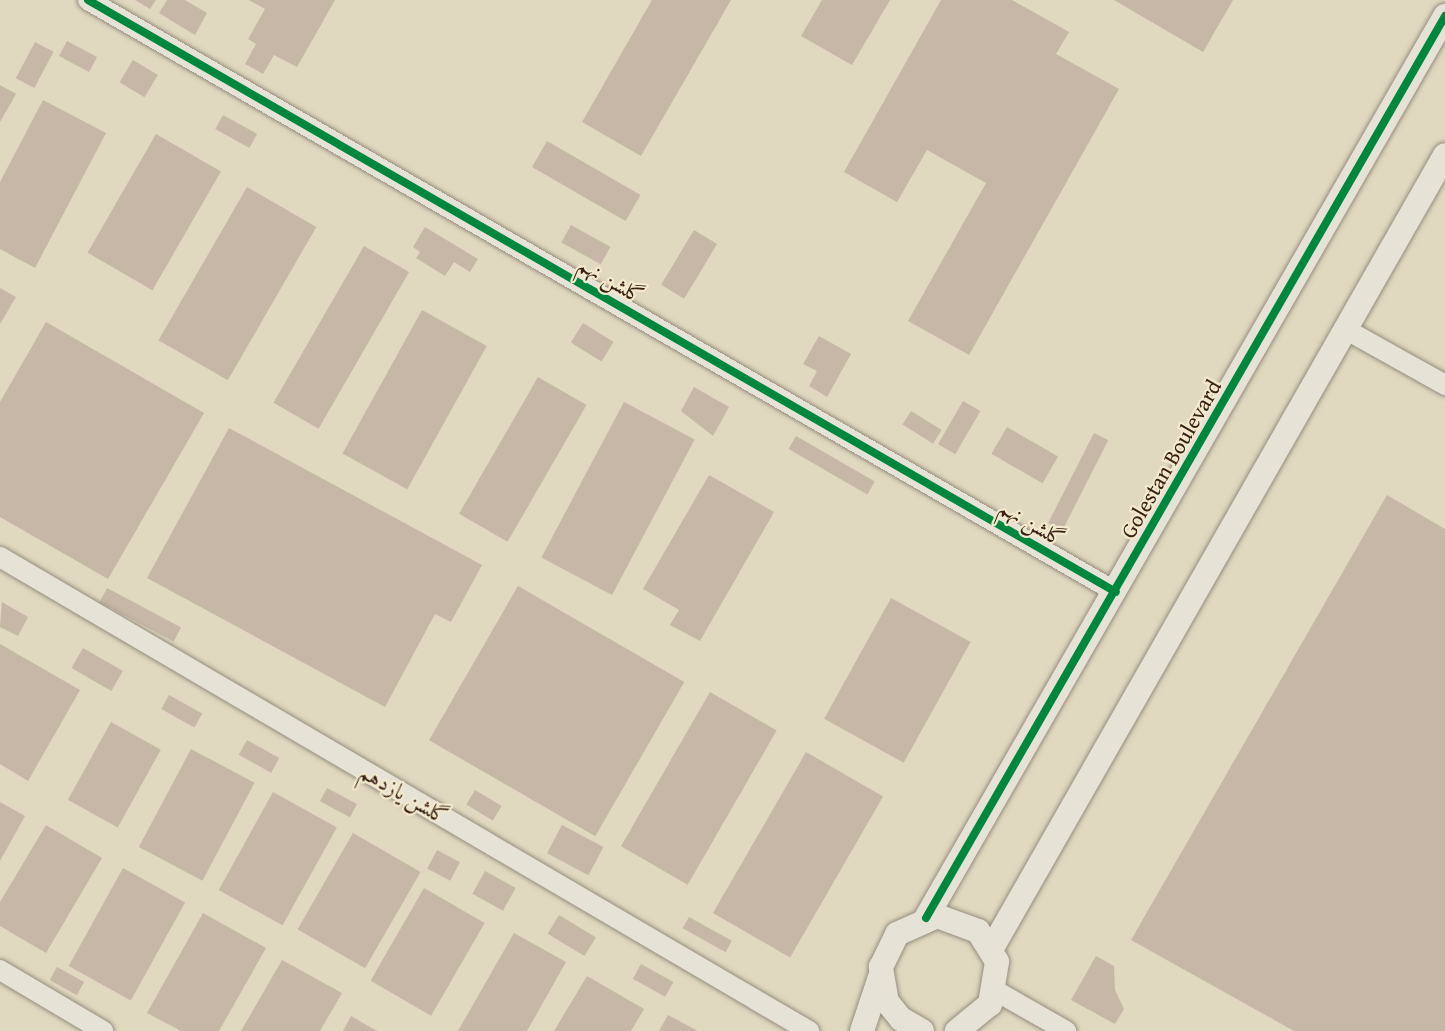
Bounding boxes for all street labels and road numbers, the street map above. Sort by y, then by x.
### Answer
street label: گلشن نهم [574,251,648,309]
street label: Golestan Boulevard [1115,375,1227,543]
street label: گلشن نهم [995,494,1069,552]
street label: گلشن یازدهم [355,758,453,830]

